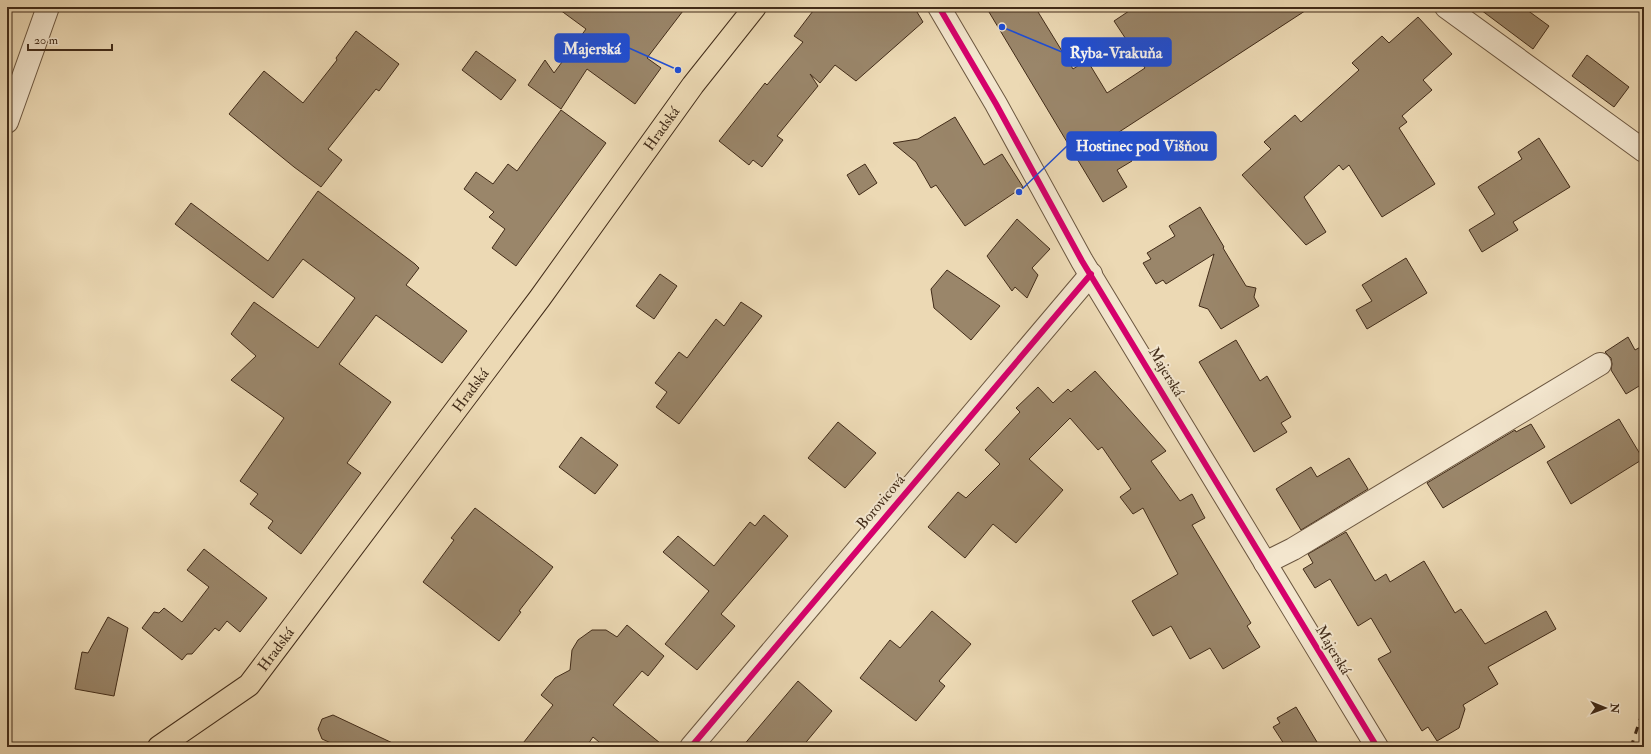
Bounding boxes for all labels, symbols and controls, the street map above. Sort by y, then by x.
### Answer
scale bar [28,26,112,52]
text: 20 m [34,33,59,48]
callout: Majerská [555,34,629,62]
callout: Ryba-Vrakuňa [1062,38,1171,66]
text: Majerská [562,39,621,59]
text: Ryba-Vrakuňa [1070,43,1163,64]
street label: Hradská [639,102,684,154]
callout: Hostinec pod Višňou [1067,132,1216,160]
text: Hostinec pod Višňou [1076,136,1209,157]
street label: Majerská [1144,344,1189,401]
street label: Hradská [448,364,494,416]
street label: Borovicová [853,470,910,533]
street label: Majerská [1311,622,1356,679]
street label: Hradská [253,623,299,675]
north arrow [1585,688,1625,728]
text: N [1608,702,1621,714]

